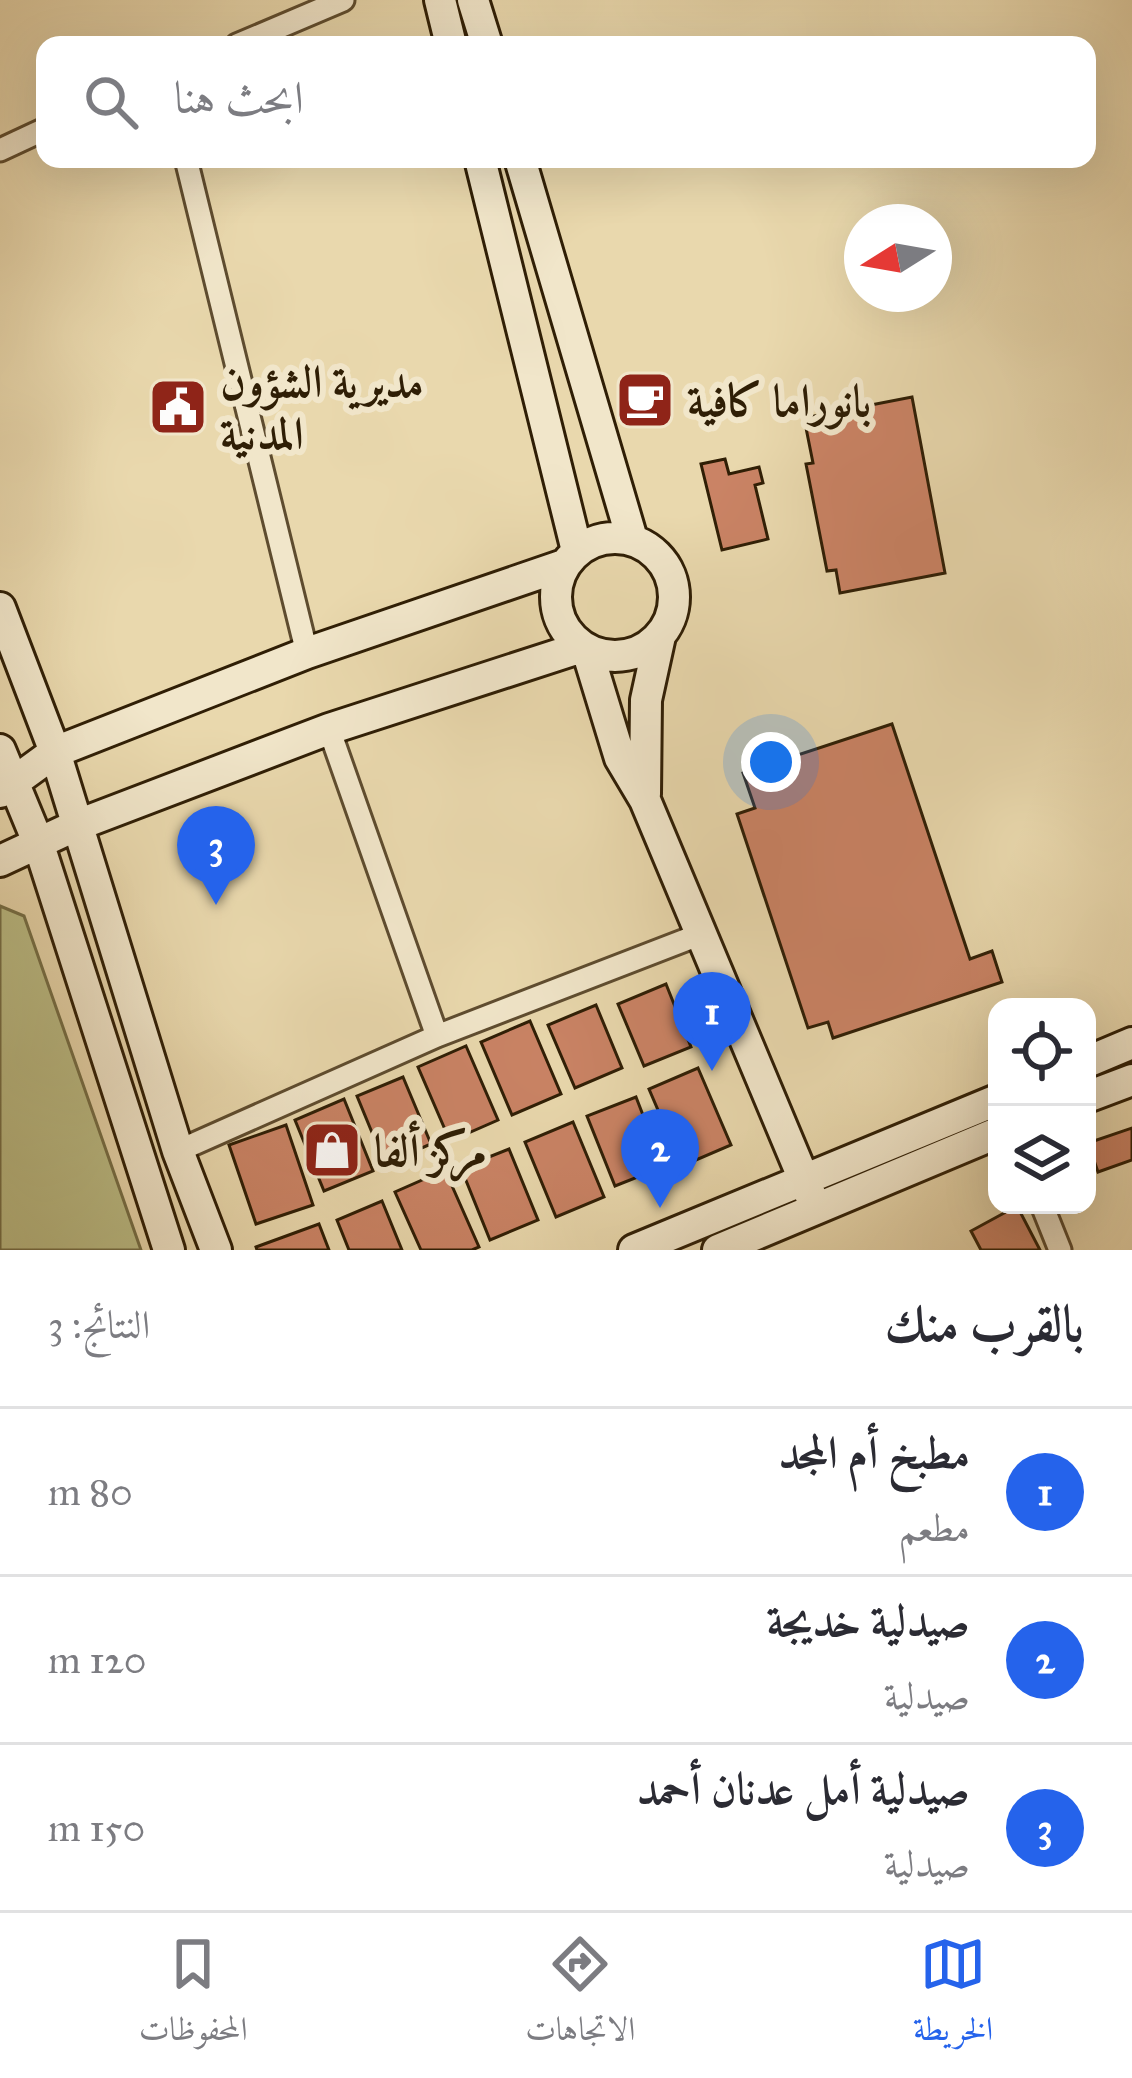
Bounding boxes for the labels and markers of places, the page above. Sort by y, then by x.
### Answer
place label: مديرية الشؤون المدنية [220,354,424,461]
cafe icon: بانوراما كافية [614,369,676,431]
place label: بانوراما كافية [687,373,871,430]
public building icon: مديرية الشؤون المدنية [147,376,209,438]
pin: 3 [177,806,255,905]
pin: 1 [673,972,751,1071]
pin: 2 [621,1109,699,1208]
shop icon: مركز ألفا [301,1119,363,1181]
place label: مركز ألفا [374,1120,487,1182]

